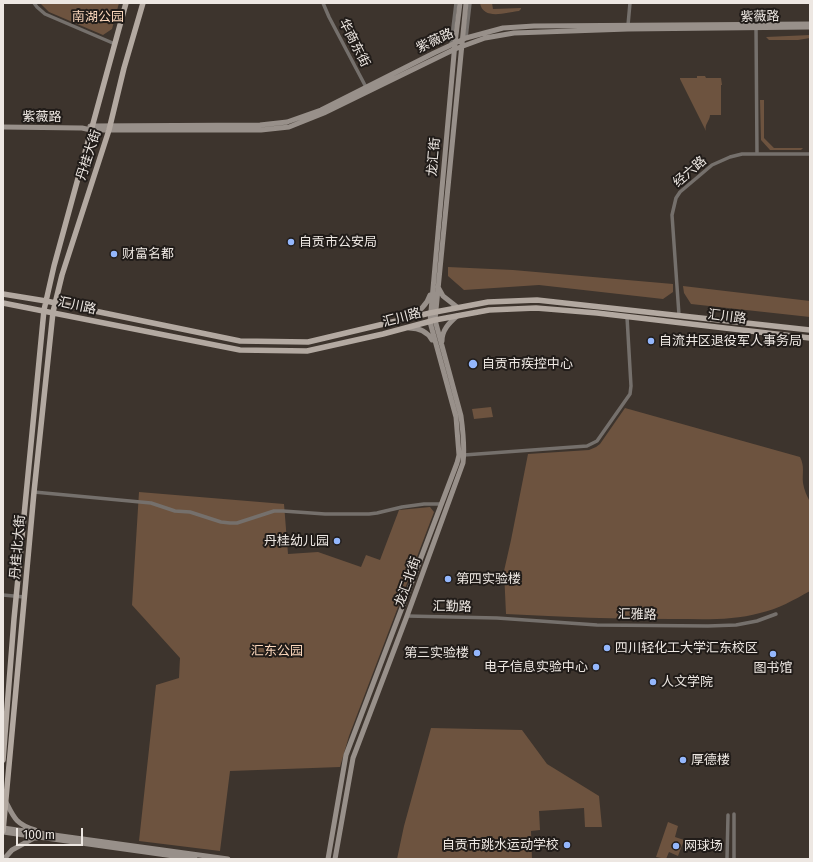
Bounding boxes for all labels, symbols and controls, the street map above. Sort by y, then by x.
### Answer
park label: 南湖公园 [72,9,124,25]
street label: 紫薇路 [740,9,780,25]
street label: 华商东街 [335,16,373,70]
street label: 紫薇路 [414,26,456,56]
street label: 紫薇路 [23,109,61,125]
street label: 丹桂大街 [74,128,104,182]
street label: 龙汇街 [425,137,443,177]
street label: 经六路 [670,153,710,191]
place label: 自贡市公安局 [299,234,377,250]
marker: 自贡市公安局 [286,237,296,247]
place label: 财富名都 [122,246,174,262]
marker: 财富名都 [109,249,119,259]
street label: 汇川路 [56,294,98,318]
street label: 汇川路 [381,305,423,331]
street label: 汇川路 [707,307,747,327]
place label: 自流井区退役军人事务局 [659,333,802,349]
marker: 自流井区退役军人事务局 [646,336,656,346]
place label: 自贡市疾控中心 [482,356,573,372]
marker: 自贡市疾控中心 [467,358,479,370]
street label: 丹桂北大街 [7,514,29,580]
place label: 丹桂幼儿园 [264,533,329,549]
marker: 丹桂幼儿园 [332,536,342,546]
street label: 龙汇北街 [392,555,424,609]
place label: 第四实验楼 [456,571,521,587]
marker: 第四实验楼 [443,574,453,584]
street label: 汇勤路 [432,599,472,615]
street label: 汇雅路 [617,607,657,623]
place label: 四川轻化工大学汇东校区 [615,640,758,656]
park label: 汇东公园 [251,643,303,659]
marker: 四川轻化工大学汇东校区 [602,643,612,653]
place label: 第三实验楼 [404,645,469,661]
marker: 第三实验楼 [472,648,482,658]
marker: 图书馆 [768,649,778,659]
place label: 电子信息实验中心 [484,659,588,675]
place label: 图书馆 [754,660,792,676]
marker: 电子信息实验中心 [591,662,601,672]
place label: 人文学院 [661,674,713,690]
marker: 人文学院 [648,677,658,687]
place label: 厚德楼 [691,752,730,768]
marker: 厚德楼 [678,755,688,765]
scale bar [18,820,85,846]
text: 100 m [23,828,55,842]
place label: 自贡市跳水运动学校 [442,837,559,853]
place label: 网球场 [684,838,723,854]
marker: 自贡市跳水运动学校 [562,840,572,850]
marker: 网球场 [671,841,681,851]

